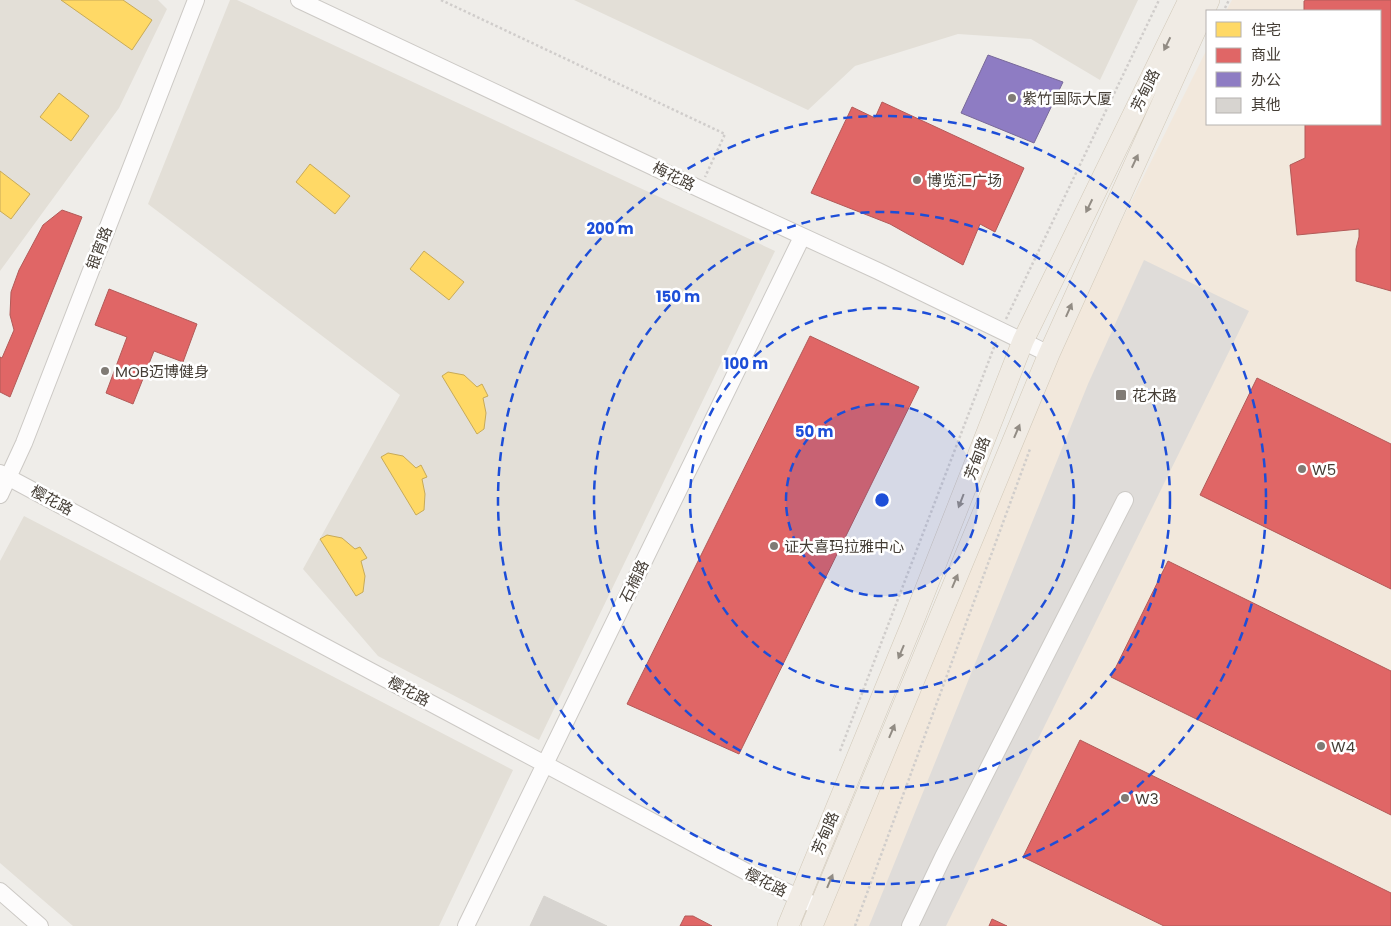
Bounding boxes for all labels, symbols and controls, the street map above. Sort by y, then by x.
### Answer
legend [1206,10,1381,125]
text: 住宅 [1251,19,1281,40]
one-way arrow [1163,37,1171,51]
text: 商业 [1251,44,1281,65]
street label: 芳甸路 [1126,65,1164,115]
text: 办公 [1251,69,1281,90]
place label: 紫竹国际大厦 [1022,88,1112,109]
marker: 紫竹国际大厦 [1006,92,1018,104]
text: 其他 [1251,94,1281,115]
one-way arrow [1132,154,1140,168]
street label: 梅花路 [649,157,699,195]
place label: 博览汇广场 [927,170,1002,191]
marker: 博览汇广场 [911,174,923,186]
one-way arrow [1085,199,1093,213]
text: 200 m [586,218,634,239]
street label: 银宵路 [81,223,117,273]
text: 150 m [656,286,700,307]
one-way arrow [1065,303,1073,317]
text: 100 m [724,353,768,374]
place label: MOB迈博健身 [115,361,209,382]
marker: MOB迈博健身 [99,365,111,377]
place label: 花木路 [1132,385,1177,406]
marker: 花木路 [1114,388,1128,402]
text: 50 m [795,421,833,442]
one-way arrow [1013,423,1021,438]
street label: 芳甸路 [959,433,995,483]
place label: W5 [1312,459,1336,480]
marker: W5 [1296,463,1308,475]
street label: 樱花路 [27,480,77,520]
centre of rings [873,491,891,509]
one-way arrow [957,493,964,508]
place label: 证大喜玛拉雅中心 [784,536,904,557]
marker: 证大喜玛拉雅中心 [768,540,780,552]
street label: 石楠路 [615,556,653,606]
one-way arrow [951,574,959,588]
one-way arrow [896,645,904,659]
street label: 樱花路 [384,671,434,711]
one-way arrow [889,724,897,738]
place label: W4 [1331,736,1355,757]
marker: W4 [1315,740,1327,752]
place label: W3 [1135,788,1158,809]
marker: W3 [1119,792,1131,804]
street label: 芳甸路 [807,808,843,858]
street label: 樱花路 [741,862,791,902]
one-way arrow [826,873,834,888]

